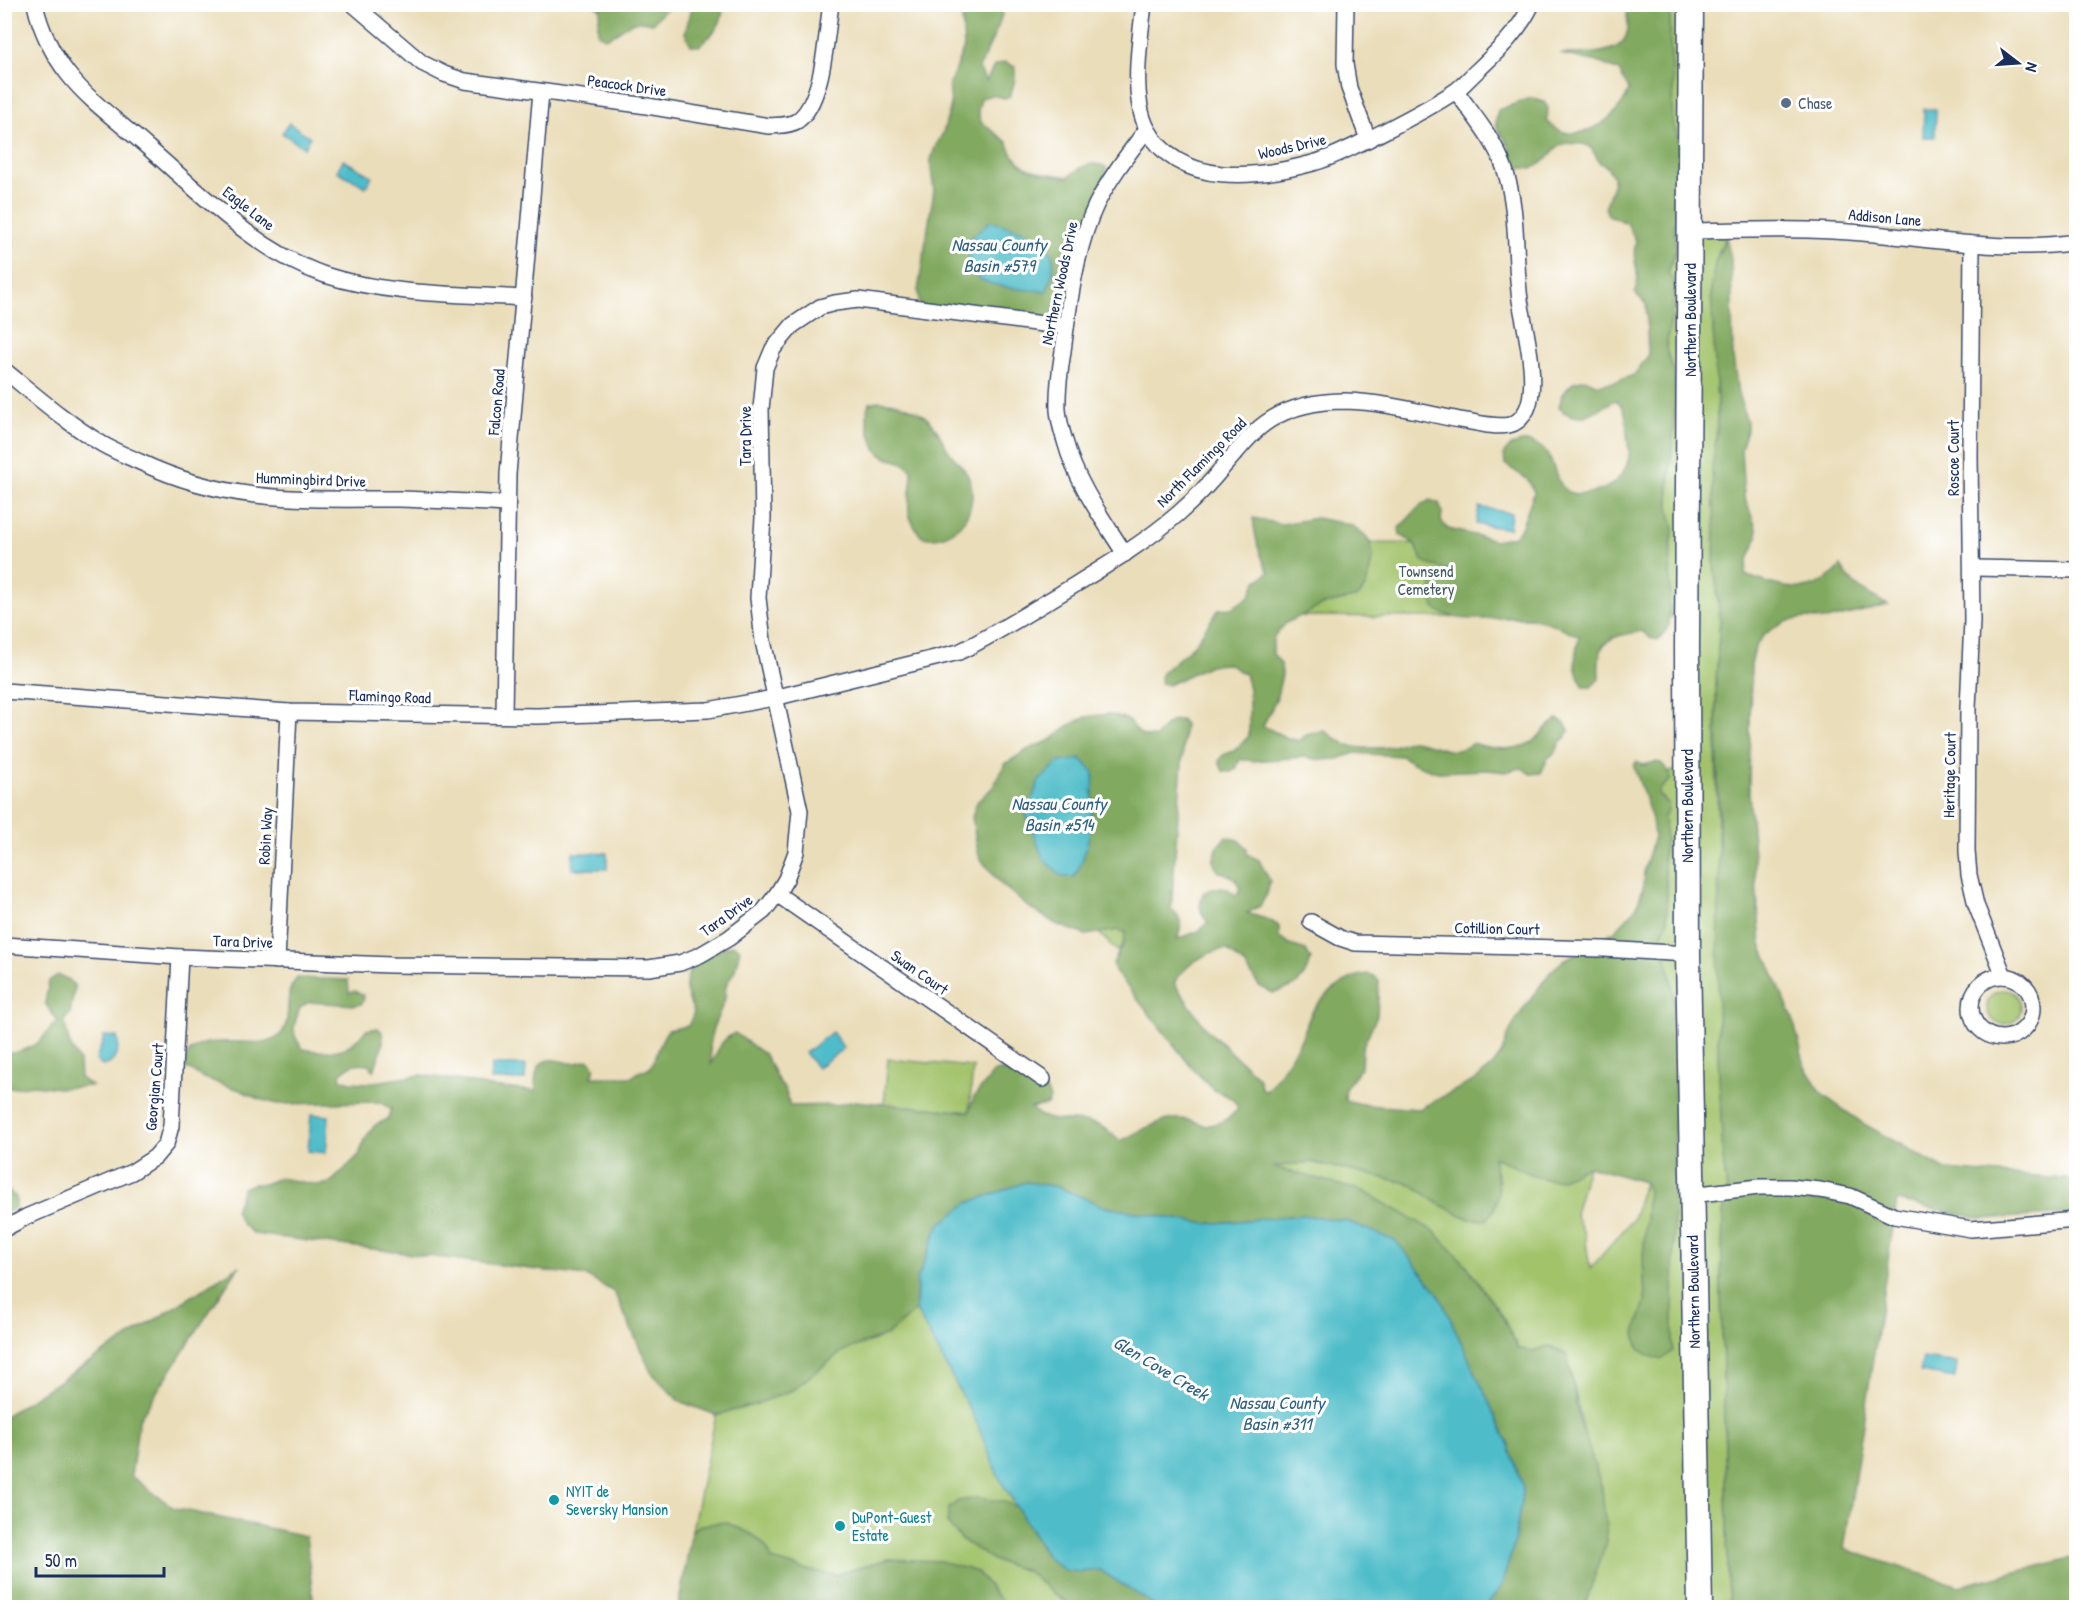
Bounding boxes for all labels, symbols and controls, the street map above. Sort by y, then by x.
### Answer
north arrow [1988,33,2048,93]
text: N [2020,60,2044,75]
street label: Peacock Drive [586,69,669,102]
place label: Chase [1798,92,1833,114]
marker: Chase [1779,96,1793,110]
street label: Woods Drive [1256,127,1329,164]
street label: Eagle Lane [218,181,280,236]
street label: Addison Lane [1848,203,1923,231]
street label: Northern Woods Drive [1035,219,1083,347]
water label: Nassau County Basin #579 [951,232,1049,278]
street label: Northern Boulevard [1679,263,1701,377]
street label: Falcon Road [482,368,510,437]
street label: Tara Drive [734,405,756,466]
street label: North Flamingo Road [1151,412,1251,512]
street label: Roscoe Court [1942,420,1964,496]
street label: Hummingbird Drive [256,466,367,492]
park label: Townsend Cemetery [1397,560,1455,600]
street label: Flamingo Road [348,684,431,708]
street label: Heritage Court [1937,731,1961,818]
street label: Northern Boulevard [1676,749,1698,863]
water label: Nassau County Basin #514 [1011,791,1109,837]
street label: Robin Way [253,806,278,865]
street label: Tara Drive [695,888,757,942]
street label: Cotillion Court [1454,916,1540,940]
street label: Tara Drive [213,929,274,953]
street label: Swan Court [887,944,953,1000]
street label: Georgian Court [139,1042,169,1132]
street label: Northern Boulevard [1681,1235,1705,1349]
water label: Glen Cove Creek [1109,1330,1215,1407]
water label: Nassau County Basin #311 [1229,1390,1327,1436]
place label: NYIT de Seversky Mansion [566,1480,668,1520]
marker: NYIT de Seversky Mansion [547,1493,561,1507]
place label: DuPont-Guest Estate [852,1506,932,1546]
marker: DuPont-Guest Estate [833,1519,847,1533]
scale bar [36,1540,164,1578]
text: 50 m [45,1548,77,1573]

